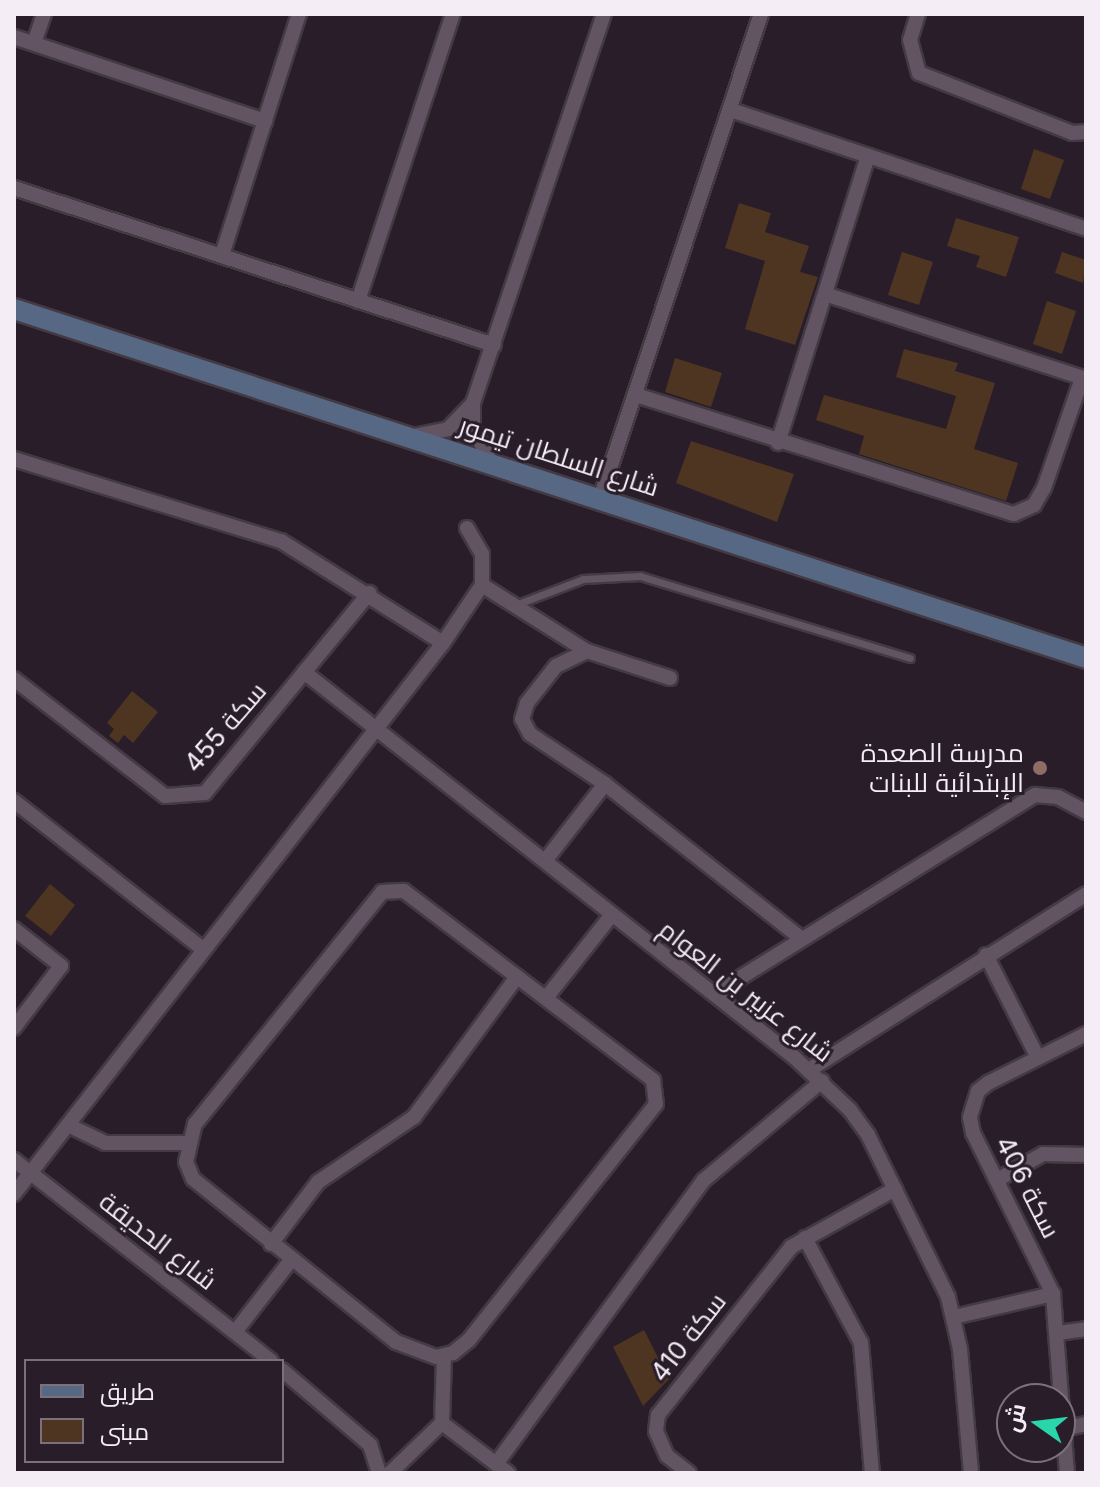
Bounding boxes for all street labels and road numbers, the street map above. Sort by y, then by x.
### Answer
street label: شارع السلطان تيمور [455,409,663,503]
street label: سكة 455 [177,675,273,779]
street label: شارع عزبير بن العوام [653,913,839,1069]
street label: سكة 406 [989,1131,1067,1243]
street label: شارع الحديقة [93,1186,223,1296]
street label: سكة 410 [644,1286,732,1388]

